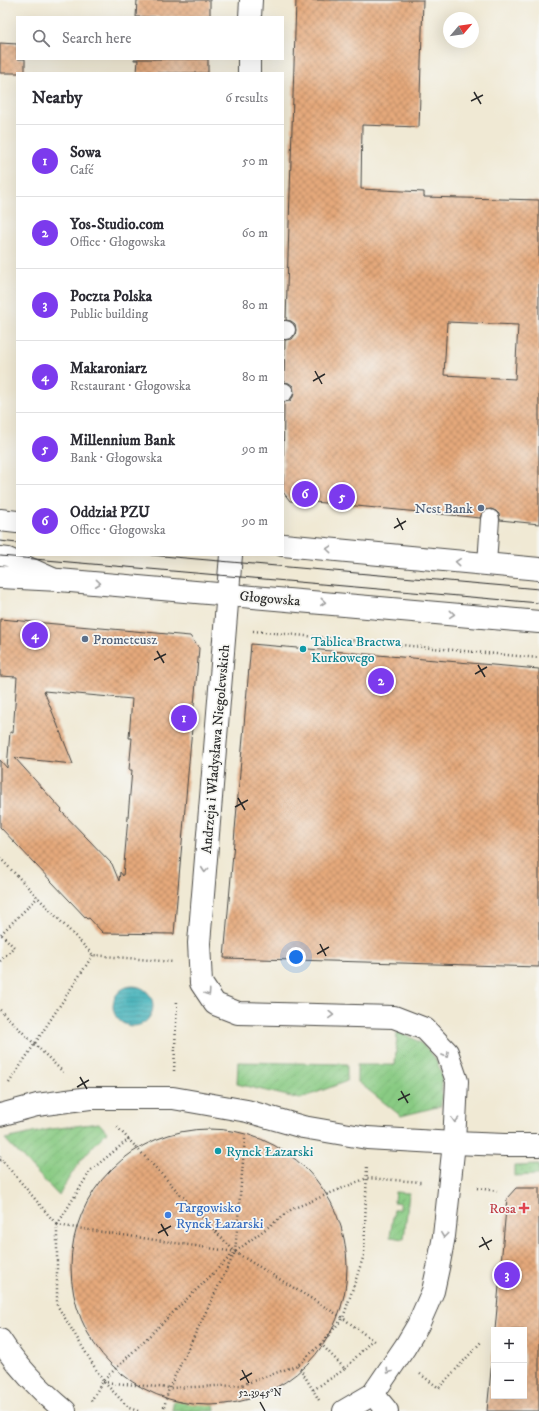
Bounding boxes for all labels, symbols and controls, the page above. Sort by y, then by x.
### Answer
north arrow [443,12,479,48]
search box [16,16,284,60]
icon: search [30,27,52,49]
text: Search here [62,29,131,48]
text: Nearby [32,87,82,109]
text: 6 results [225,90,268,106]
text: Sowa [70,143,101,162]
text: 1 [43,153,47,169]
text: 50 m [242,153,268,169]
text: Café [70,162,94,178]
text: Yos-Studio.com [70,215,164,234]
text: 2 [42,225,48,241]
text: 60 m [242,225,268,241]
text: Office · Głogowska [70,234,166,250]
text: Poczta Polska [70,287,152,306]
text: 3 [43,297,47,313]
text: 80 m [242,297,268,313]
text: Public building [70,306,148,322]
text: Makaroniarz [70,359,147,378]
text: 4 [41,369,49,385]
text: 80 m [242,369,268,385]
text: Restaurant · Głogowska [70,378,191,394]
text: Millennium Bank [70,431,175,450]
text: 5 [42,441,48,457]
text: 90 m [242,441,268,457]
text: Bank · Głogowska [70,450,162,466]
pin: 6 [292,479,318,509]
pin: 5 [329,482,355,512]
place label: Nest Bank [415,500,473,518]
text: Oddział PZU [70,503,150,522]
marker: Nest Bank [476,503,486,513]
text: 6 [42,513,48,529]
text: 90 m [242,513,268,529]
text: Office · Głogowska [70,522,166,538]
one-way arrow [326,545,332,554]
one-way arrow [455,557,461,566]
one-way arrow [95,579,101,588]
street label: Głogowska [239,587,301,611]
one-way arrow [320,598,326,607]
one-way arrow [449,609,455,618]
pin: 4 [22,620,48,650]
place label: Prometeusz [93,631,157,649]
place label: Tablica Bractwa Kurkowego [311,633,401,667]
marker: Prometeusz [80,634,90,644]
street label: Andrzeja i Władysława Niegolewskich [198,643,234,854]
marker: Tablica Bractwa Kurkowego [298,644,308,654]
pin: 2 [368,666,394,696]
pin: 1 [171,703,197,733]
one-way arrow [201,867,210,873]
your location [286,947,306,967]
one-way arrow [203,989,210,996]
one-way arrow [328,1011,334,1020]
one-way arrow [441,1051,449,1058]
one-way arrow [450,1117,459,1123]
place label: Rynek Łazarski [226,1143,314,1161]
marker: Rynek Łazarski [213,1146,223,1156]
place label: Targowisko Rynek Łazarski [176,1199,264,1233]
place label: Rosa [489,1200,516,1218]
marker: Rosa [519,1203,529,1213]
marker: Targowisko Rynek Łazarski [163,1210,173,1220]
one-way arrow [439,1232,448,1238]
pin: 3 [494,1260,520,1290]
map controls [491,1327,527,1399]
button: + [491,1327,527,1363]
button: − [491,1363,527,1399]
one-way arrow [387,1366,394,1373]
text: 52.3945°N [238,1387,282,1399]

